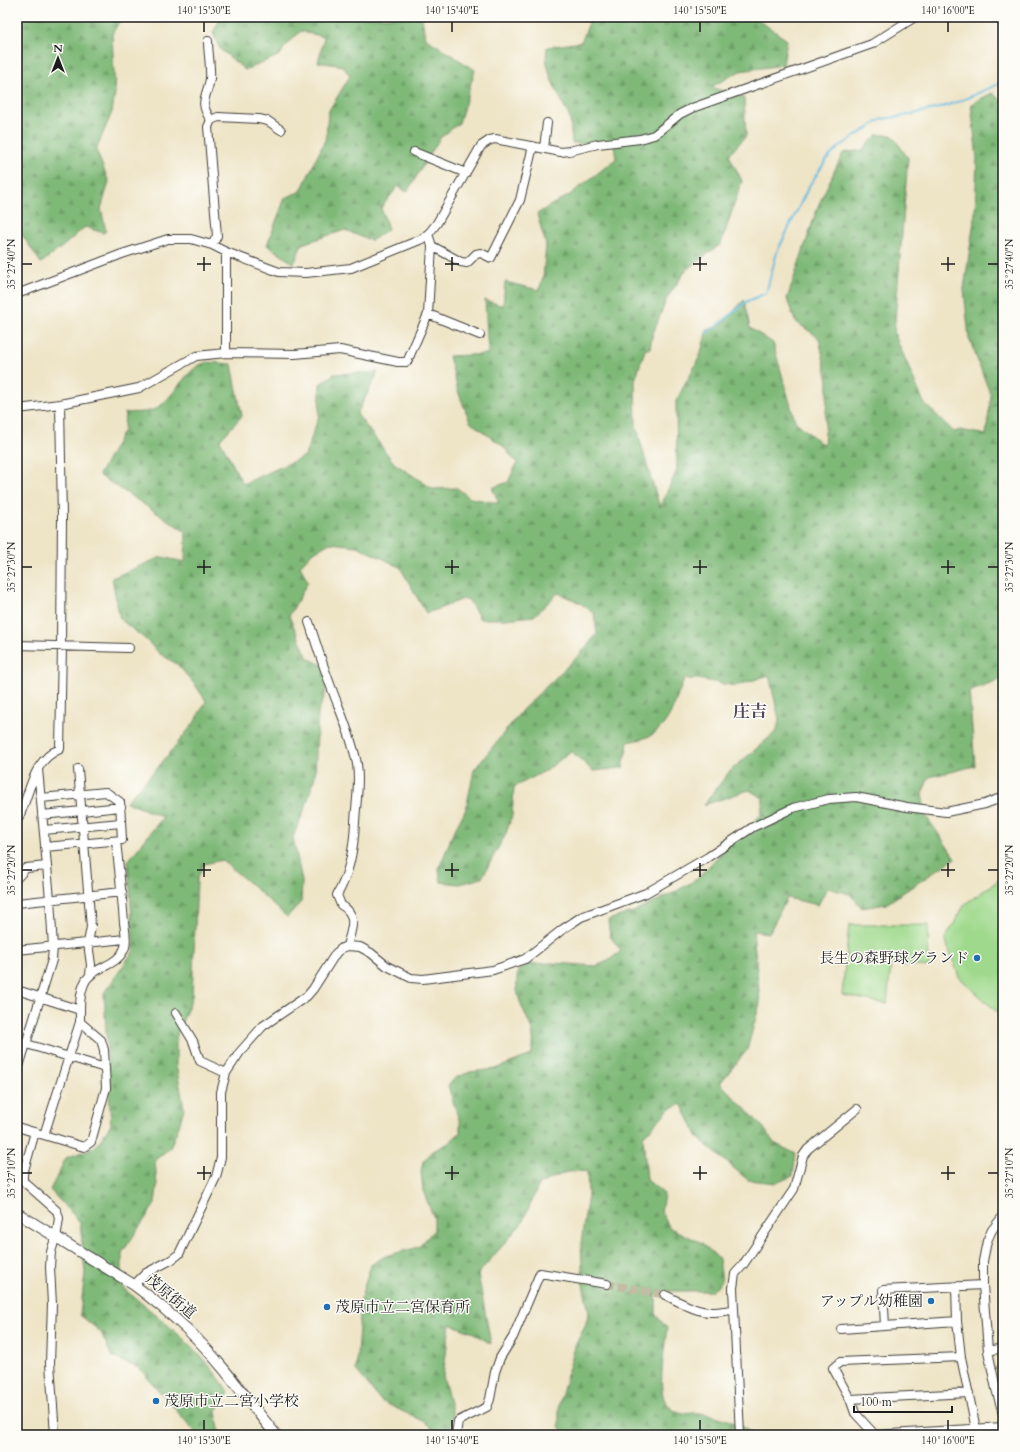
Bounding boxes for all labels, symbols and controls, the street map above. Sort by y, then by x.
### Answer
text: 140°15'30"E [177,4,231,18]
text: 140°15'40"E [425,4,479,18]
text: 140°15'50"E [673,4,727,18]
text: 140°16'00"E [921,4,975,18]
north arrow [38,38,78,78]
text: N [53,41,63,56]
text: 35°27'40"N [5,238,19,289]
text: 35°27'40"N [1003,238,1017,289]
text: 35°27'30"N [5,541,19,592]
text: 35°27'30"N [1003,541,1017,592]
district label: 庄吉 [733,700,767,723]
text: 35°27'20"N [5,844,19,895]
text: 35°27'20"N [1003,844,1017,895]
place label: 長生の森野球グランド [819,948,969,968]
marker: 長生の森野球グランド [972,953,982,963]
text: 35°27'10"N [5,1147,19,1198]
text: 35°27'10"N [1003,1147,1017,1198]
street label: 茂原街道 [142,1269,200,1323]
place label: アップル幼稚園 [820,1291,923,1311]
marker: アップル幼稚園 [926,1296,936,1306]
place label: 茂原市立二宮保育所 [335,1297,470,1317]
marker: 茂原市立二宮保育所 [322,1302,332,1312]
scale bar [854,1388,952,1414]
place label: 茂原市立二宮小学校 [164,1391,299,1411]
text: 100 m [860,1394,893,1410]
marker: 茂原市立二宮小学校 [151,1396,161,1406]
text: 140°15'30"E [177,1434,231,1448]
text: 140°15'40"E [425,1434,479,1448]
text: 140°15'50"E [673,1434,727,1448]
text: 140°16'00"E [921,1434,975,1448]

